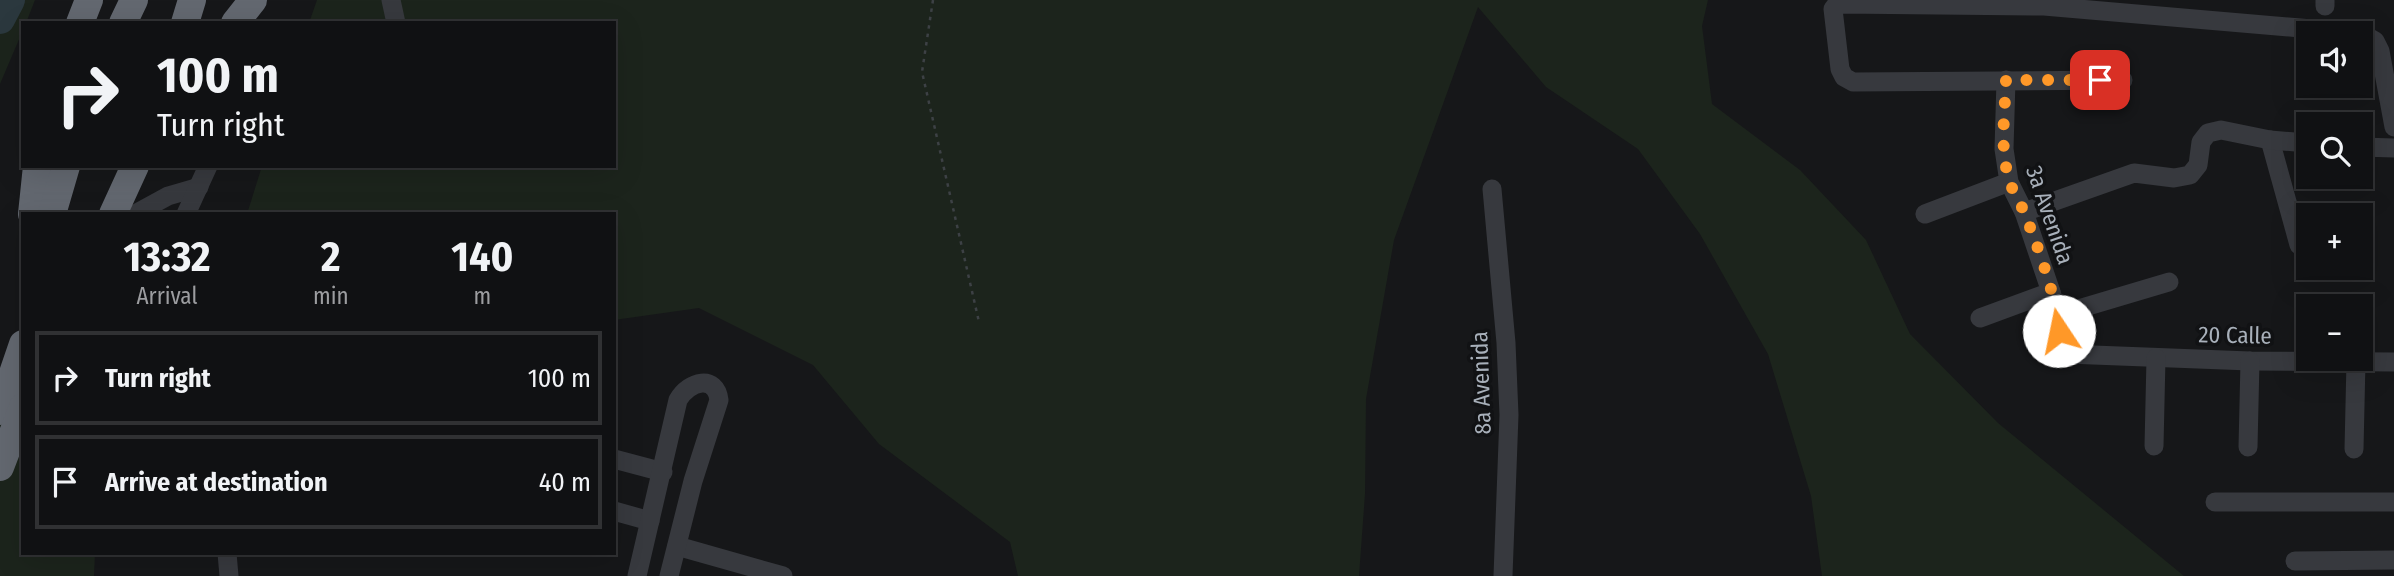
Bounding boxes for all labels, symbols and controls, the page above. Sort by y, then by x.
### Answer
map controls [2296,21,2373,371]
button: sound [2296,21,2373,98]
text: 100 m [157,46,279,105]
icon: right [42,49,133,140]
pin [2070,50,2130,110]
icon: arrive [2081,61,2119,99]
text: Turn right [157,106,284,144]
button: search [2296,112,2373,189]
street label: 3a Avenida [2020,162,2080,268]
button: + [2296,203,2373,280]
text: 13:32 [124,232,210,282]
text: 2 [321,232,341,282]
text: 140 [451,232,513,282]
text: Arrival [137,282,197,310]
text: min [313,282,349,310]
text: m [473,282,491,310]
position arrow [2022,294,2096,368]
button: − [2296,294,2373,371]
street label: 20 Calle [2198,320,2272,350]
street label: 8a Avenida [1465,331,1497,435]
icon: right [46,359,84,397]
text: Turn right [105,363,211,394]
text: 100 m [528,363,591,394]
icon: arrive [46,463,84,501]
text: Arrive at destination [105,467,328,498]
text: 40 m [539,467,591,498]

